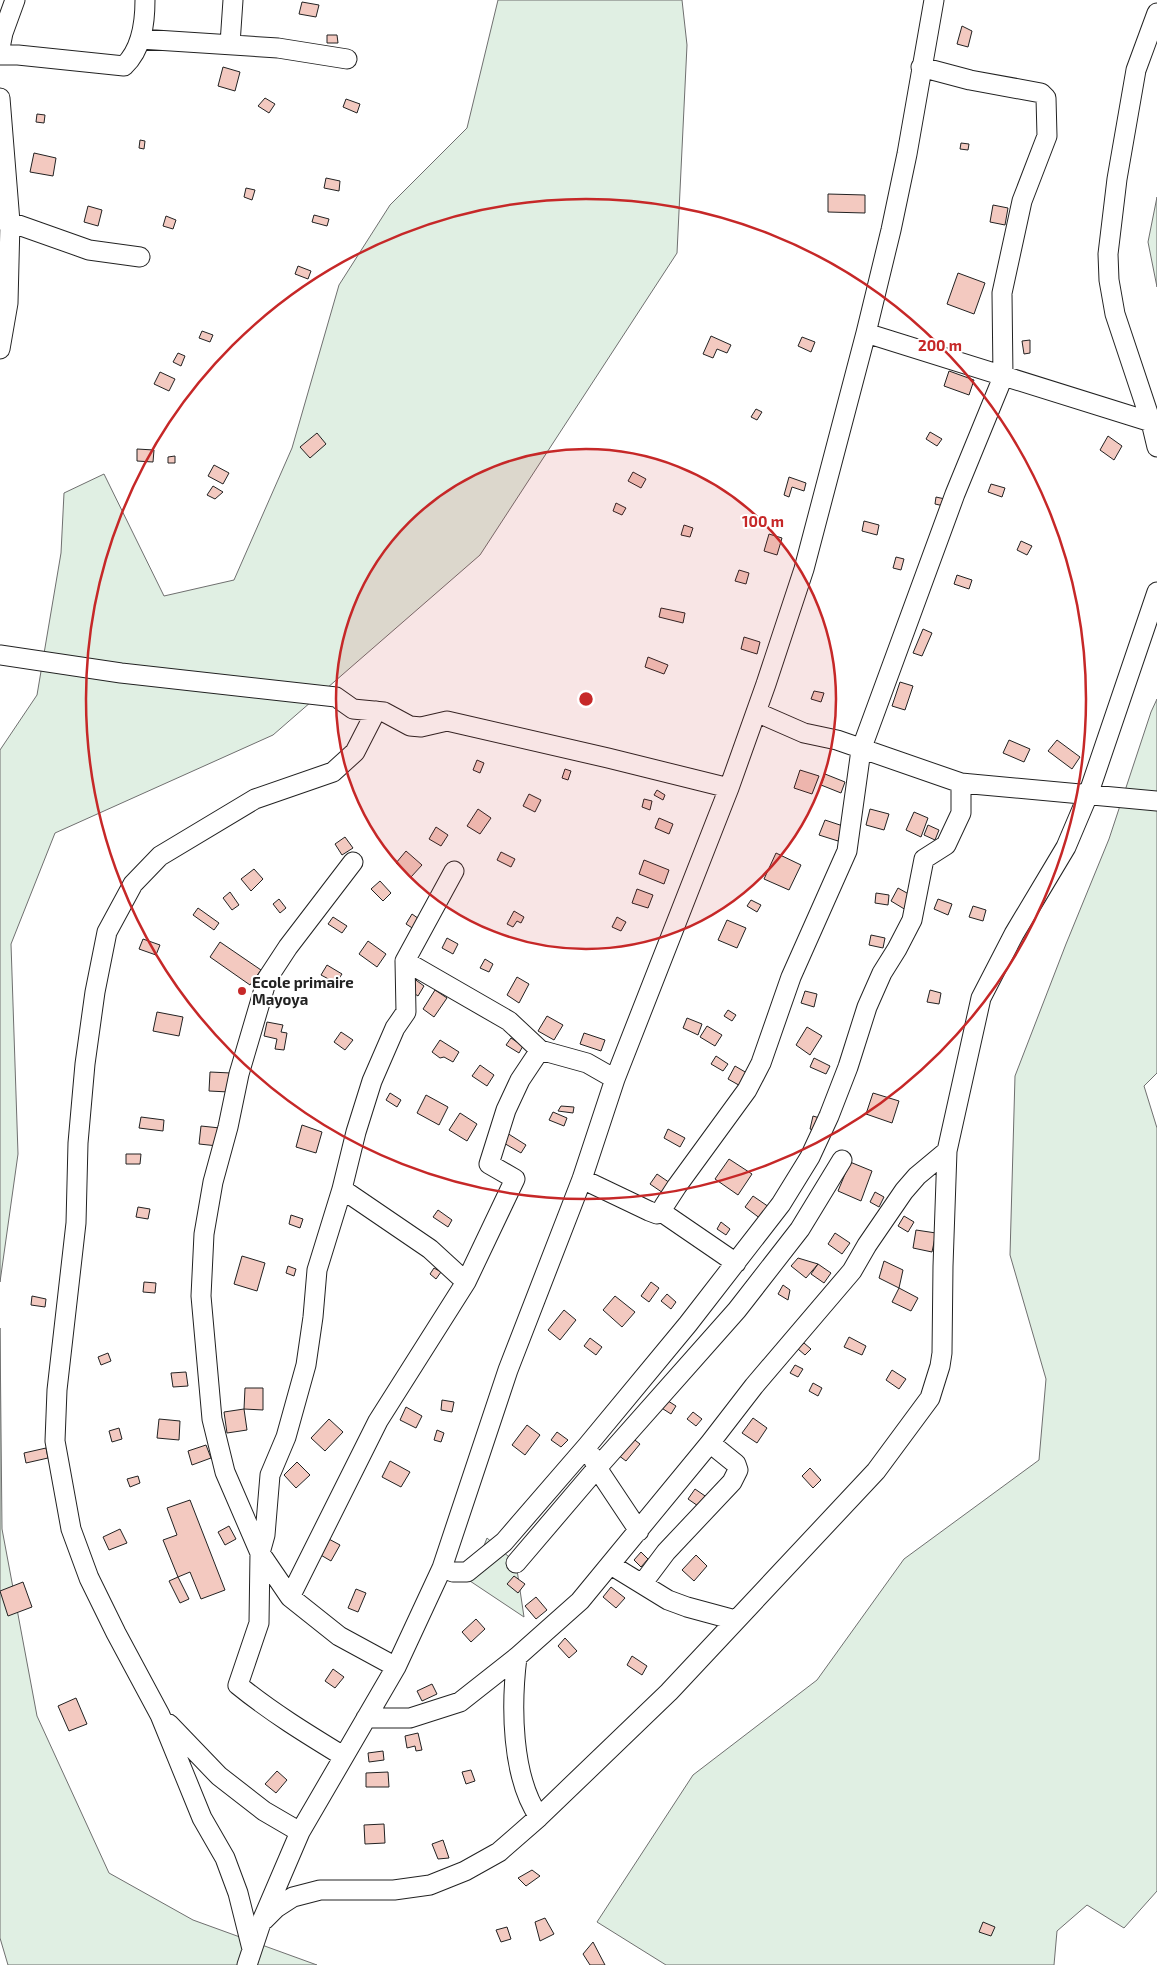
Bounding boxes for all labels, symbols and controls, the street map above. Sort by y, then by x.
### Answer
text: 200 m [918,336,962,354]
text: 100 m [742,512,784,530]
centre of rings [577,690,595,708]
place label: Ecole primaire Mayoya [252,973,354,1009]
marker: Ecole primaire Mayoya [236,985,248,997]

